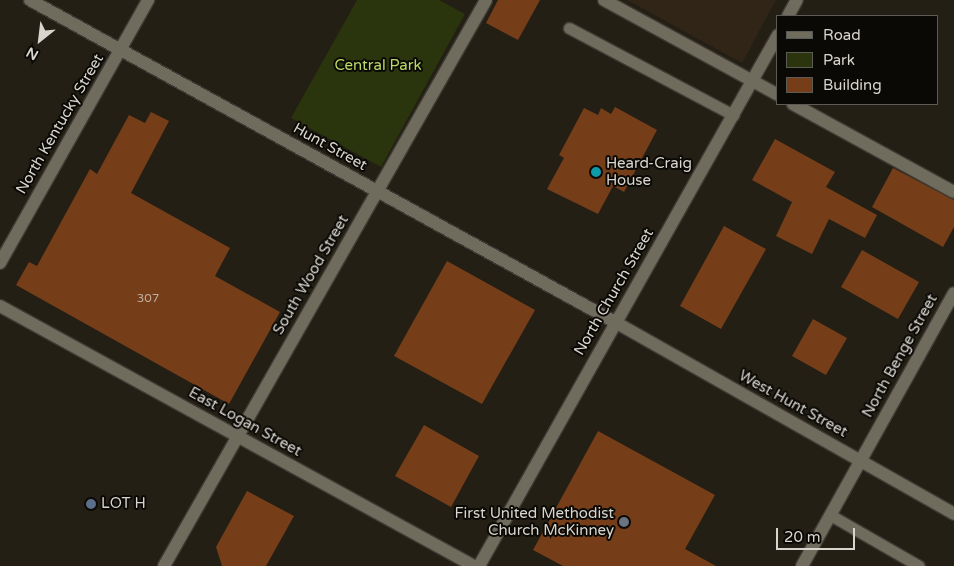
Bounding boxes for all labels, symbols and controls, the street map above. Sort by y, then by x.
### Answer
north arrow [15,15,65,65]
legend [776,15,939,105]
text: Road [823,26,861,44]
street label: North Kentucky Street [13,51,107,197]
text: Park [823,51,855,69]
park label: Central Park [334,57,422,75]
text: Building [823,76,882,94]
street label: Hunt Street [290,119,370,175]
place label: Heard-Craig House [606,154,692,189]
marker: Heard-Craig House [590,166,602,178]
street label: South Wood Street [269,212,353,338]
street label: North Church Street [570,225,658,359]
street label: North Benge Street [859,291,941,421]
house number: 307 [137,292,159,306]
street label: West Hunt Street [736,367,850,441]
street label: East Logan Street [185,384,305,460]
place label: LOT H [101,495,146,513]
marker: LOT H [85,498,97,510]
place label: First United Methodist Church McKinney [455,504,614,539]
marker: First United Methodist Church McKinney [618,516,630,528]
scale bar [779,518,858,550]
text: 20 m [784,528,821,546]

